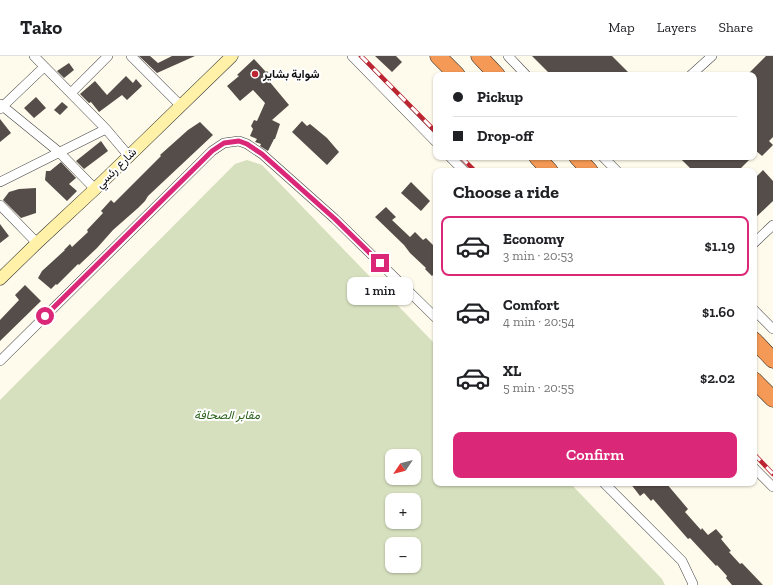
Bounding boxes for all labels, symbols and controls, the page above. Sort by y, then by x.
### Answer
text: Tako [20,16,62,39]
text: Map [608,19,635,36]
text: Layers [657,19,696,36]
text: Share [718,19,753,36]
place label: شواية بشاير [262,67,320,82]
marker: شواية بشاير [250,69,260,79]
text: Pickup [477,88,523,106]
text: Drop-off [477,127,533,145]
street label: شارع رئسي [93,145,141,193]
text: Choose a ride [453,181,559,203]
icon: car [455,228,491,264]
text: Economy [503,230,564,248]
text: $1.19 [705,237,735,255]
text: 3 min · 20:53 [503,248,573,263]
route end [371,254,389,272]
callout: 1 min [347,277,413,305]
text: 1 min [365,283,395,298]
icon: car [455,294,491,330]
text: Comfort [503,296,559,314]
text: $1.60 [702,303,735,321]
route start [36,307,54,325]
text: 4 min · 20:54 [503,314,575,329]
icon: car [455,360,491,396]
text: XL [503,362,521,380]
text: $2.02 [700,369,735,387]
text: 5 min · 20:55 [503,380,574,395]
park label: مقابر الصحافة [194,408,261,423]
button: Confirm [453,432,737,478]
north arrow [385,449,421,485]
map controls [385,449,421,573]
button: + [385,493,421,529]
button: − [385,537,421,573]

